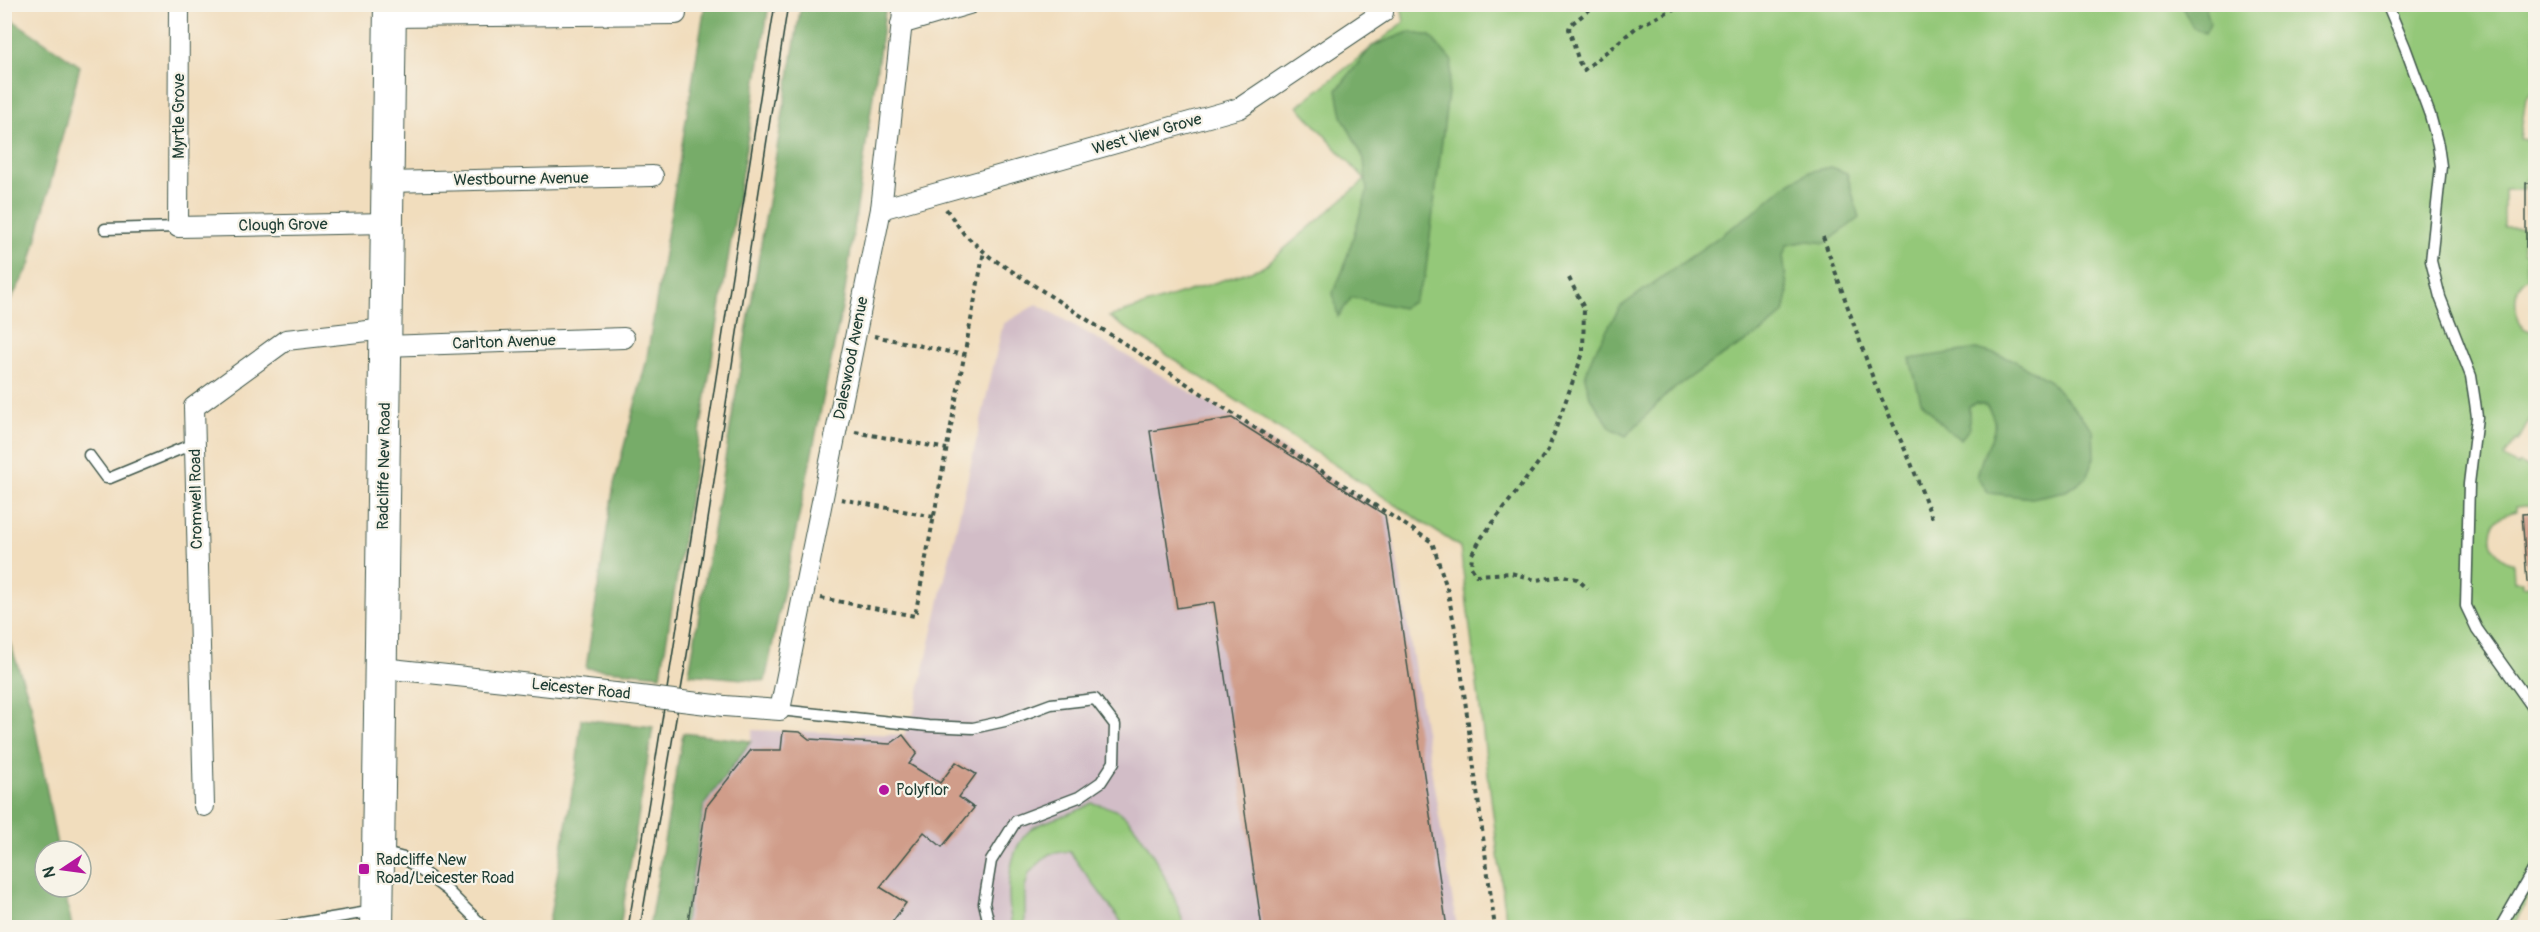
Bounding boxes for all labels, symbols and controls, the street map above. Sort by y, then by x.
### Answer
street label: Myrtle Grove [169,73,189,159]
street label: West View Grove [1090,109,1204,159]
street label: Westbourne Avenue [453,168,589,190]
street label: Clough Grove [238,214,328,236]
street label: Daleswood Avenue [829,295,873,421]
street label: Carlton Avenue [452,330,556,354]
street label: Radcliffe New Road [373,402,395,530]
street label: Cromwell Road [185,449,207,549]
street label: Leicester Road [530,674,632,704]
place label: Polyflor [896,780,949,800]
marker: Polyflor [877,783,891,797]
north arrow [33,839,93,899]
place label: Radcliffe New Road/Leicester Road [376,850,514,888]
marker: Radcliffe New Road/Leicester Road [357,862,371,876]
text: N [38,864,60,880]

